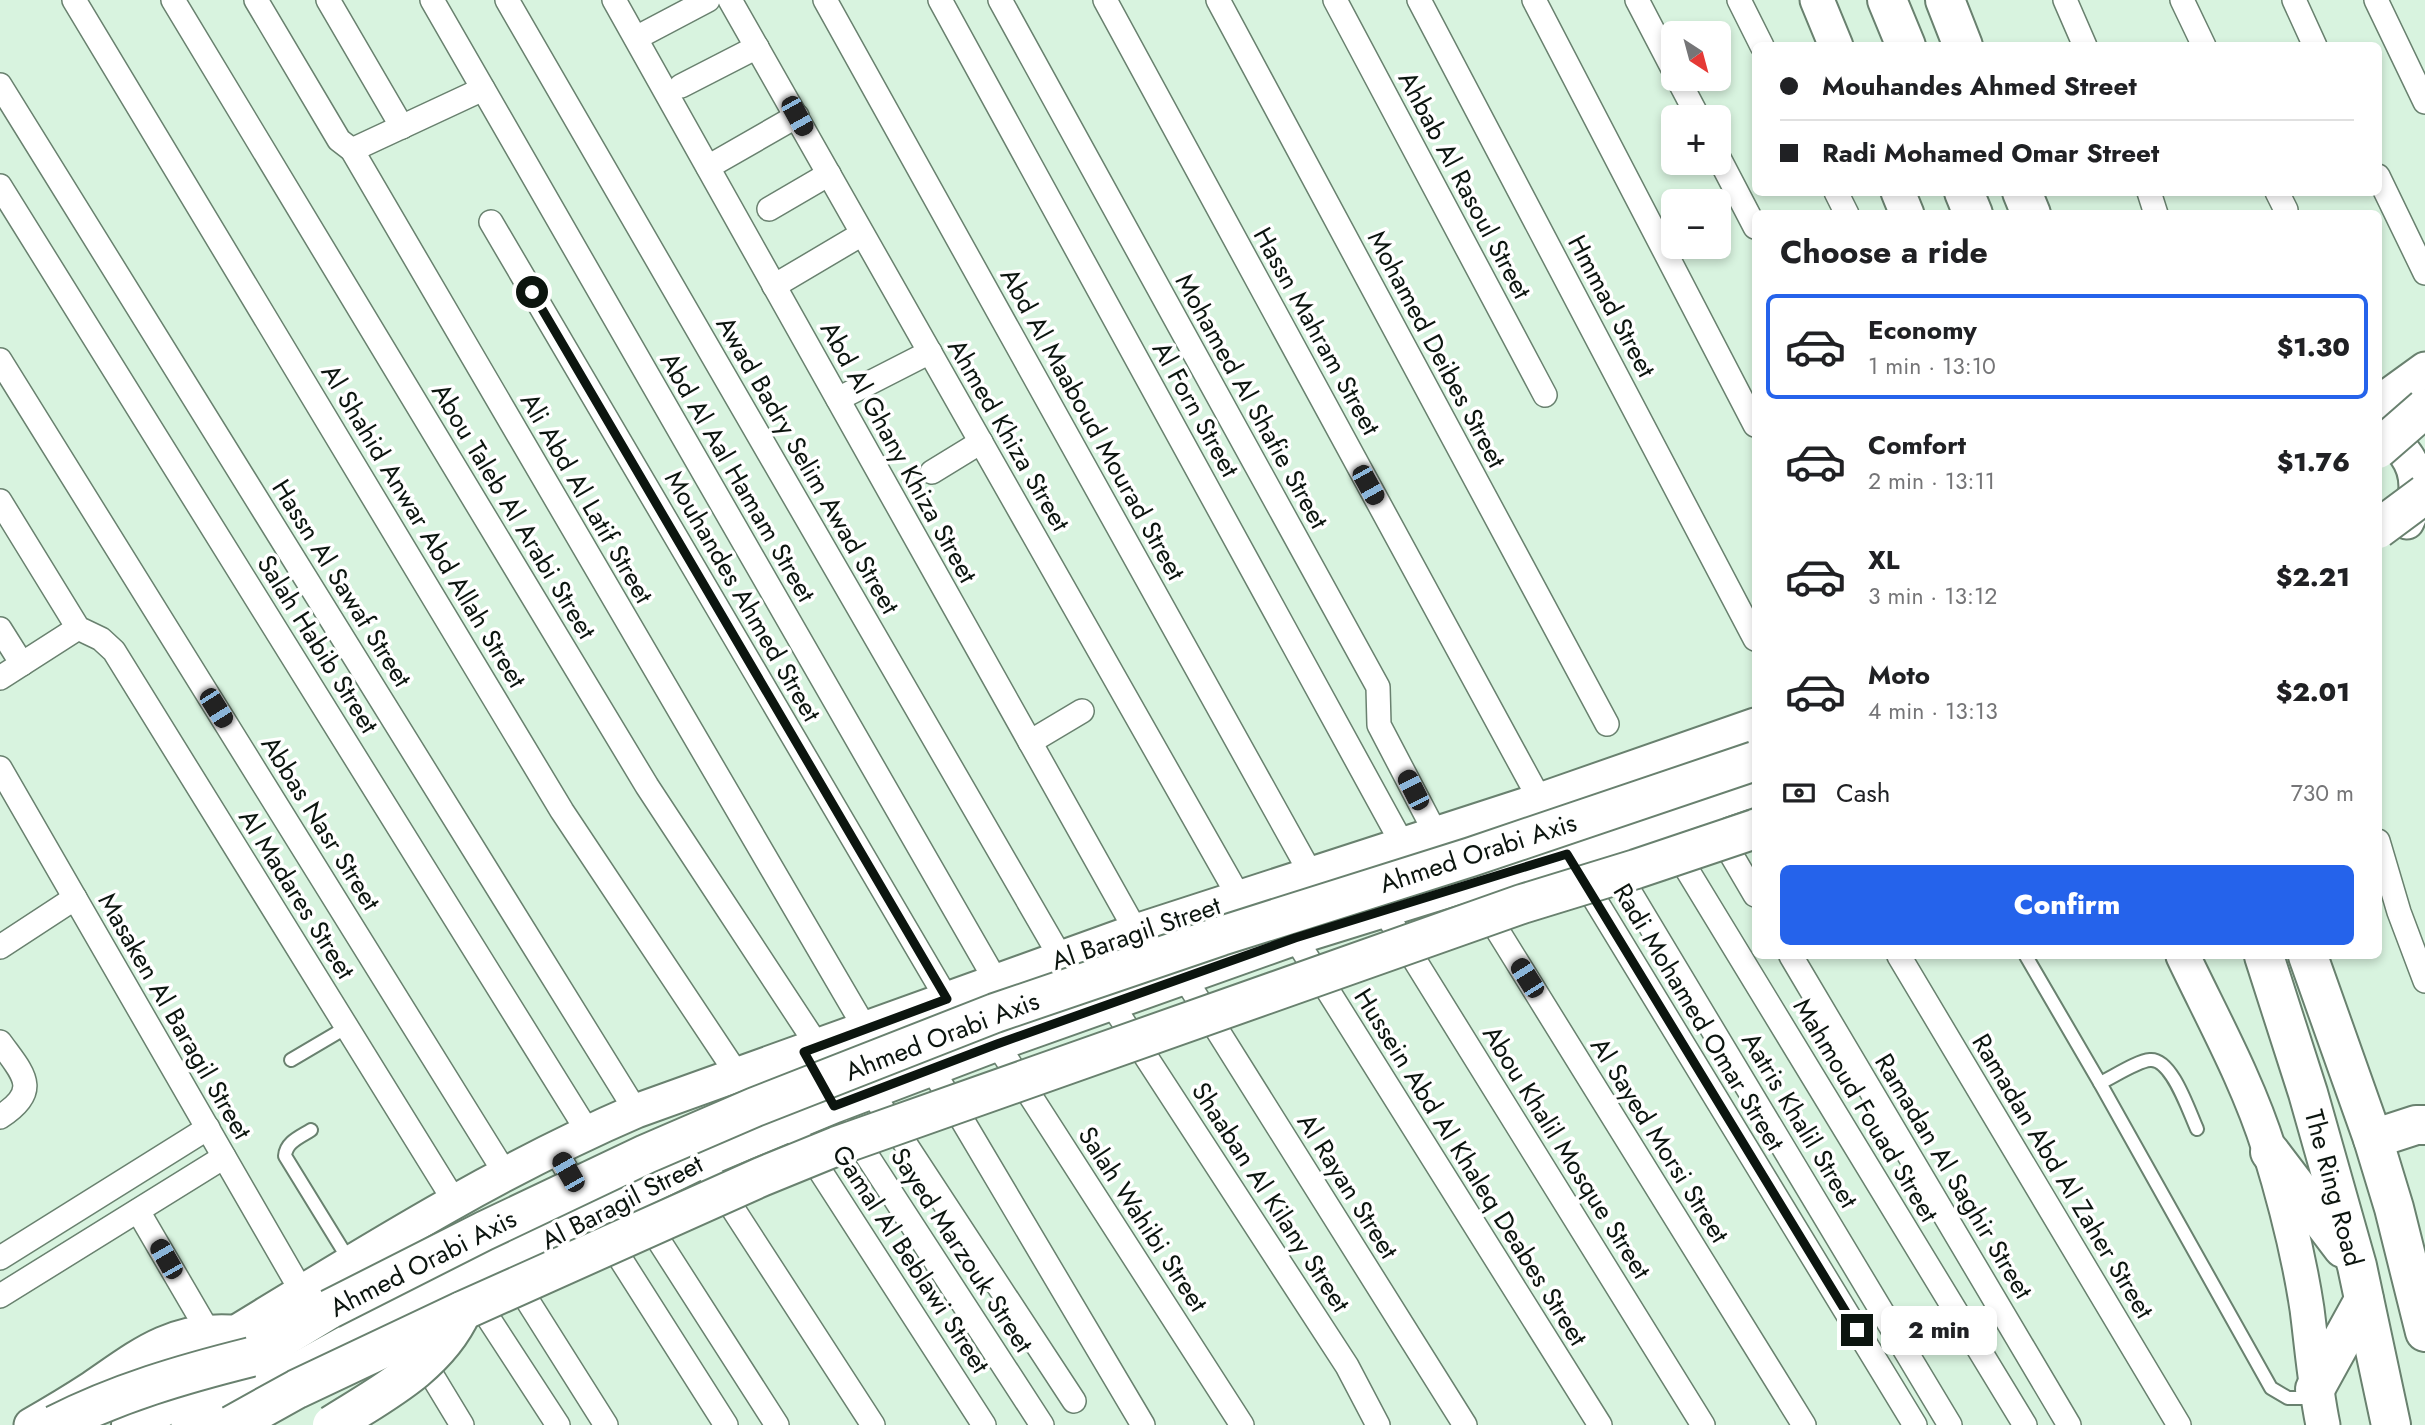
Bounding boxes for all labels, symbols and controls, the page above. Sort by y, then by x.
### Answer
north arrow [1661,21,1731,91]
map controls [1661,21,1731,259]
street label: Ahbab Al Rasoul Street [1389,64,1541,306]
text: Mouhandes Ahmed Street [1822,67,2137,105]
car [778,93,817,139]
button: + [1661,105,1731,175]
text: Radi Mohamed Omar Street [1822,134,2159,172]
button: − [1661,189,1731,259]
street label: Hassn Mahram Street [1244,220,1390,442]
street label: Mohamed Deibes Street [1358,224,1516,475]
street label: Hmmad Street [1559,228,1666,385]
text: Choose a ride [1780,229,1988,275]
street label: Abd Al Maaboud Mourad Street [991,261,1195,588]
street label: Mohamed Al Shafie Street [1166,267,1338,536]
route start [516,276,548,308]
street label: Awad Badry Selim Awad Street [707,309,909,622]
text: Economy [1868,311,1977,349]
street label: Abd Al Ghany Khiza Street [811,314,987,590]
icon: car [1784,315,1847,378]
text: $1.30 [2277,328,2350,366]
street label: Ahmed Khiza Street [938,332,1080,539]
street label: Al Forn Street [1143,334,1249,484]
street label: Abd Al Aal Hamam Street [651,345,826,610]
text: 1 min · 13:10 [1868,349,1996,383]
street label: Al Shahid Anwar Abd Allah Street [312,357,536,696]
street label: Abou Taleb Al Arabi Street [422,376,606,647]
street label: Ali Abd Al Latif Street [511,386,663,611]
text: Comfort [1868,426,1966,464]
icon: car [1784,430,1847,493]
text: $1.76 [2277,443,2350,481]
car [1349,462,1388,508]
street label: Mouhandes Ahmed Street [655,463,831,729]
text: 2 min · 13:11 [1868,464,1995,498]
street label: Hassn Al Sawaf Street [263,472,422,695]
text: XL [1868,541,1900,579]
icon: car [1784,545,1847,608]
street label: Salah Habib Street [248,547,389,741]
text: $2.21 [2276,558,2350,596]
text: 3 min · 13:12 [1868,579,1997,613]
text: Moto [1868,656,1930,694]
icon: car [1784,660,1847,723]
text: $2.01 [2276,673,2350,711]
car [196,685,237,731]
text: 4 min · 13:13 [1868,694,1998,728]
street label: Abbas Nasr Street [252,728,390,918]
car [1395,767,1432,813]
icon: cash [1780,774,1818,812]
text: Cash [1836,774,1890,812]
text: 730 m [2291,776,2354,810]
street label: Al Madares Street [229,802,365,987]
street label: Ahmed Orabi Axis [1375,803,1581,903]
button: Confirm [1780,865,2354,945]
street label: Radi Mohamed Omar Street [1604,876,1795,1159]
street label: Masaken Al Baragil Street [89,886,262,1147]
street label: Al Baragil Street [1046,886,1226,980]
car [1507,955,1548,1001]
street label: Hussein Abd Al Khaleq Deabes Street [1345,981,1598,1354]
street label: Ahmed Orabi Axis [839,982,1045,1090]
street label: Mahmoud Fouad Street [1784,991,1948,1230]
street label: Abou Khalil Mosque Street [1473,1018,1661,1287]
street label: Aatris Khalil Street [1732,1025,1868,1216]
street label: Ramadan Abd Al Zaher Street [1963,1026,2164,1326]
street label: Al Sayed Morsi Street [1581,1030,1739,1251]
street label: Ramadan Al Saghir Street [1866,1046,2043,1307]
street label: Shaaban Al Kilany Street [1182,1075,1360,1320]
street label: Al Rayan Street [1288,1106,1408,1267]
street label: The Ring Road [2295,1106,2373,1270]
street label: Salah Wahibi Street [1069,1119,1218,1320]
street label: Gamal Al Beblawi Street [823,1137,1000,1381]
street label: Sayed Marzouk Street [881,1140,1043,1361]
street label: Al Baragil Street [535,1145,710,1259]
car [549,1149,588,1195]
street label: Ahmed Orabi Axis [323,1200,523,1326]
car [147,1236,186,1282]
callout: 2 min [1882,1306,1997,1354]
text: 2 min [1908,1313,1970,1347]
route end [1841,1314,1873,1346]

